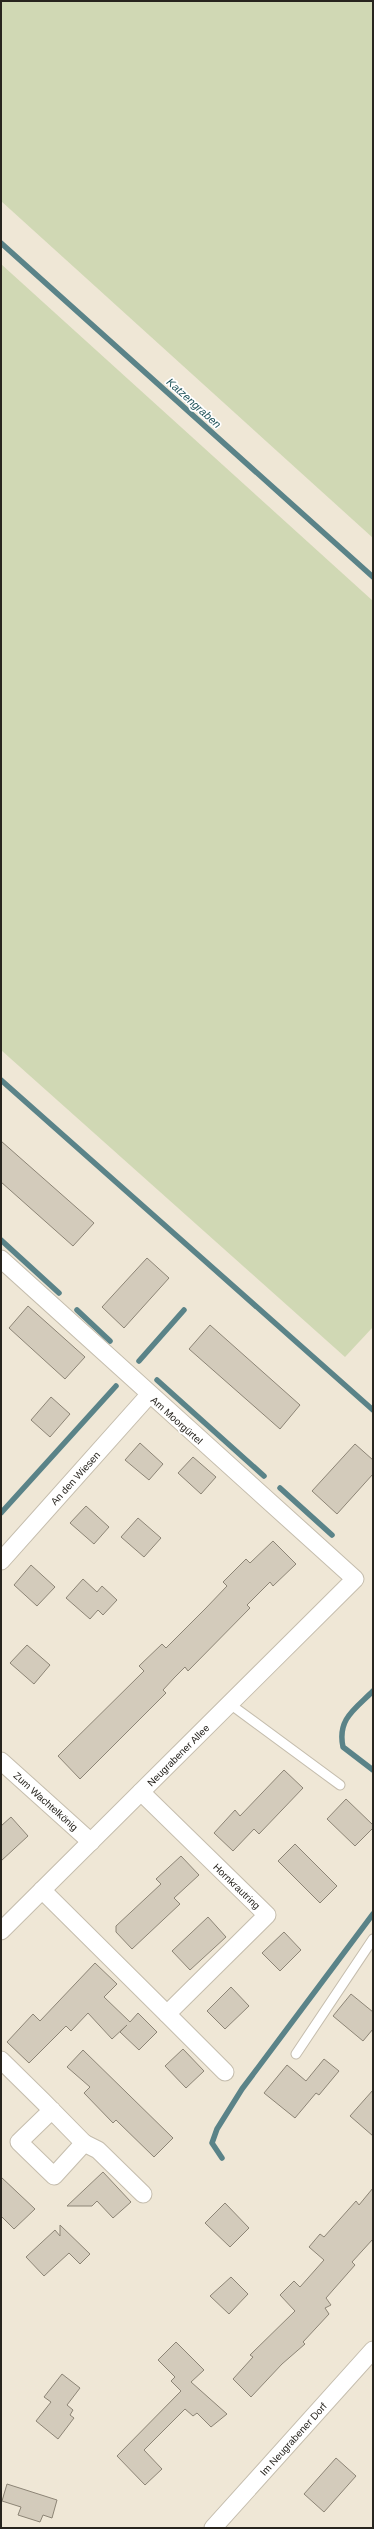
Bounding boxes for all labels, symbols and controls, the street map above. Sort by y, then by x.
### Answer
water label: Katzengraben [165,376,223,430]
street label: Am Moorgürtel [149,1394,205,1446]
street label: An den Wiesen [49,1449,102,1507]
street label: Neugrabener Allee [145,1722,212,1789]
street label: Zum Wachtelkönig [11,1770,80,1833]
street label: Hornkrautring [211,1861,262,1911]
street label: Im Neugrabener Dorf [258,2401,329,2478]

